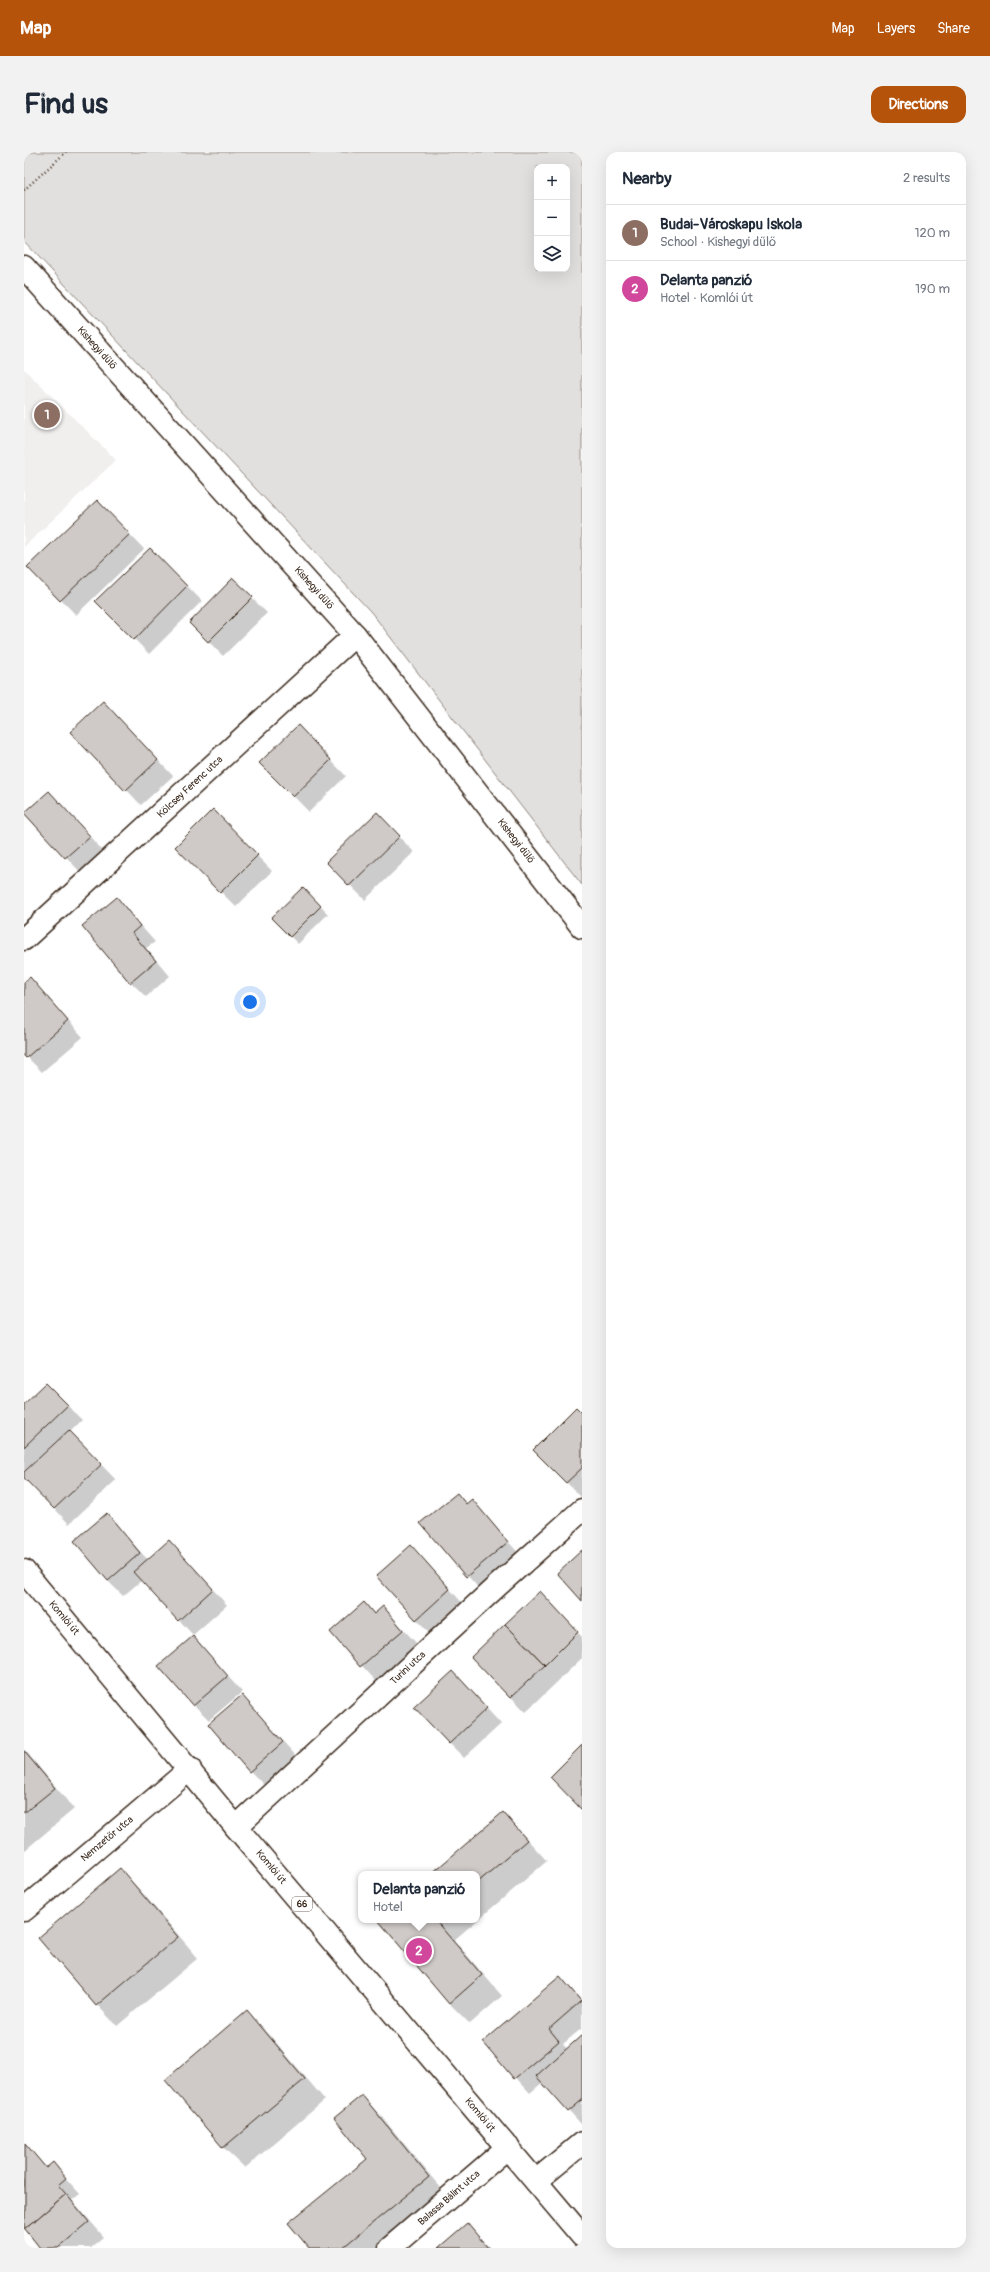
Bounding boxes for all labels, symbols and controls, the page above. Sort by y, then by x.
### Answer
text: Map [20,16,51,40]
text: Map [832,20,855,37]
text: Layers [877,20,915,37]
text: Share [937,20,970,37]
button: Directions [871,86,966,123]
text: Find us [24,87,108,122]
map controls [534,164,570,272]
button: + [534,164,570,200]
text: Nearby [622,168,671,189]
text: 2 results [903,170,950,186]
button: − [534,200,570,236]
text: Budai-Városkapu Iskola [660,215,802,234]
text: 1 [632,225,638,241]
text: 120 m [914,225,950,241]
text: School · Kishegyi dűlő [660,234,776,250]
button: layers [534,236,570,272]
text: Delanta panzió [660,271,752,290]
text: 2 [631,281,639,297]
text: 190 m [915,281,950,297]
text: Hotel · Komlói út [660,290,753,306]
street label: Kishegyi dűlő [75,324,120,372]
pin: 1 [34,400,60,430]
street label: Kishegyi dűlő [292,564,337,612]
street label: Kölcsey Ferenc utca [155,753,226,820]
street label: Kishegyi dűlő [495,816,537,866]
your location [240,992,260,1012]
street label: Komlói út [46,1598,82,1638]
street label: Turini utca [388,1648,428,1687]
street label: Nemzetőr utca [78,1813,136,1864]
street label: Komlói út [253,1847,289,1887]
popup [358,1871,480,1923]
text: Delanta panzió [373,1880,465,1899]
road number: 66 [292,1897,312,1911]
text: Hotel [373,1899,403,1915]
pin: 2 [406,1936,432,1966]
street label: Komlói út [462,2095,498,2135]
street label: Balassa Bálint utca [416,2168,483,2228]

